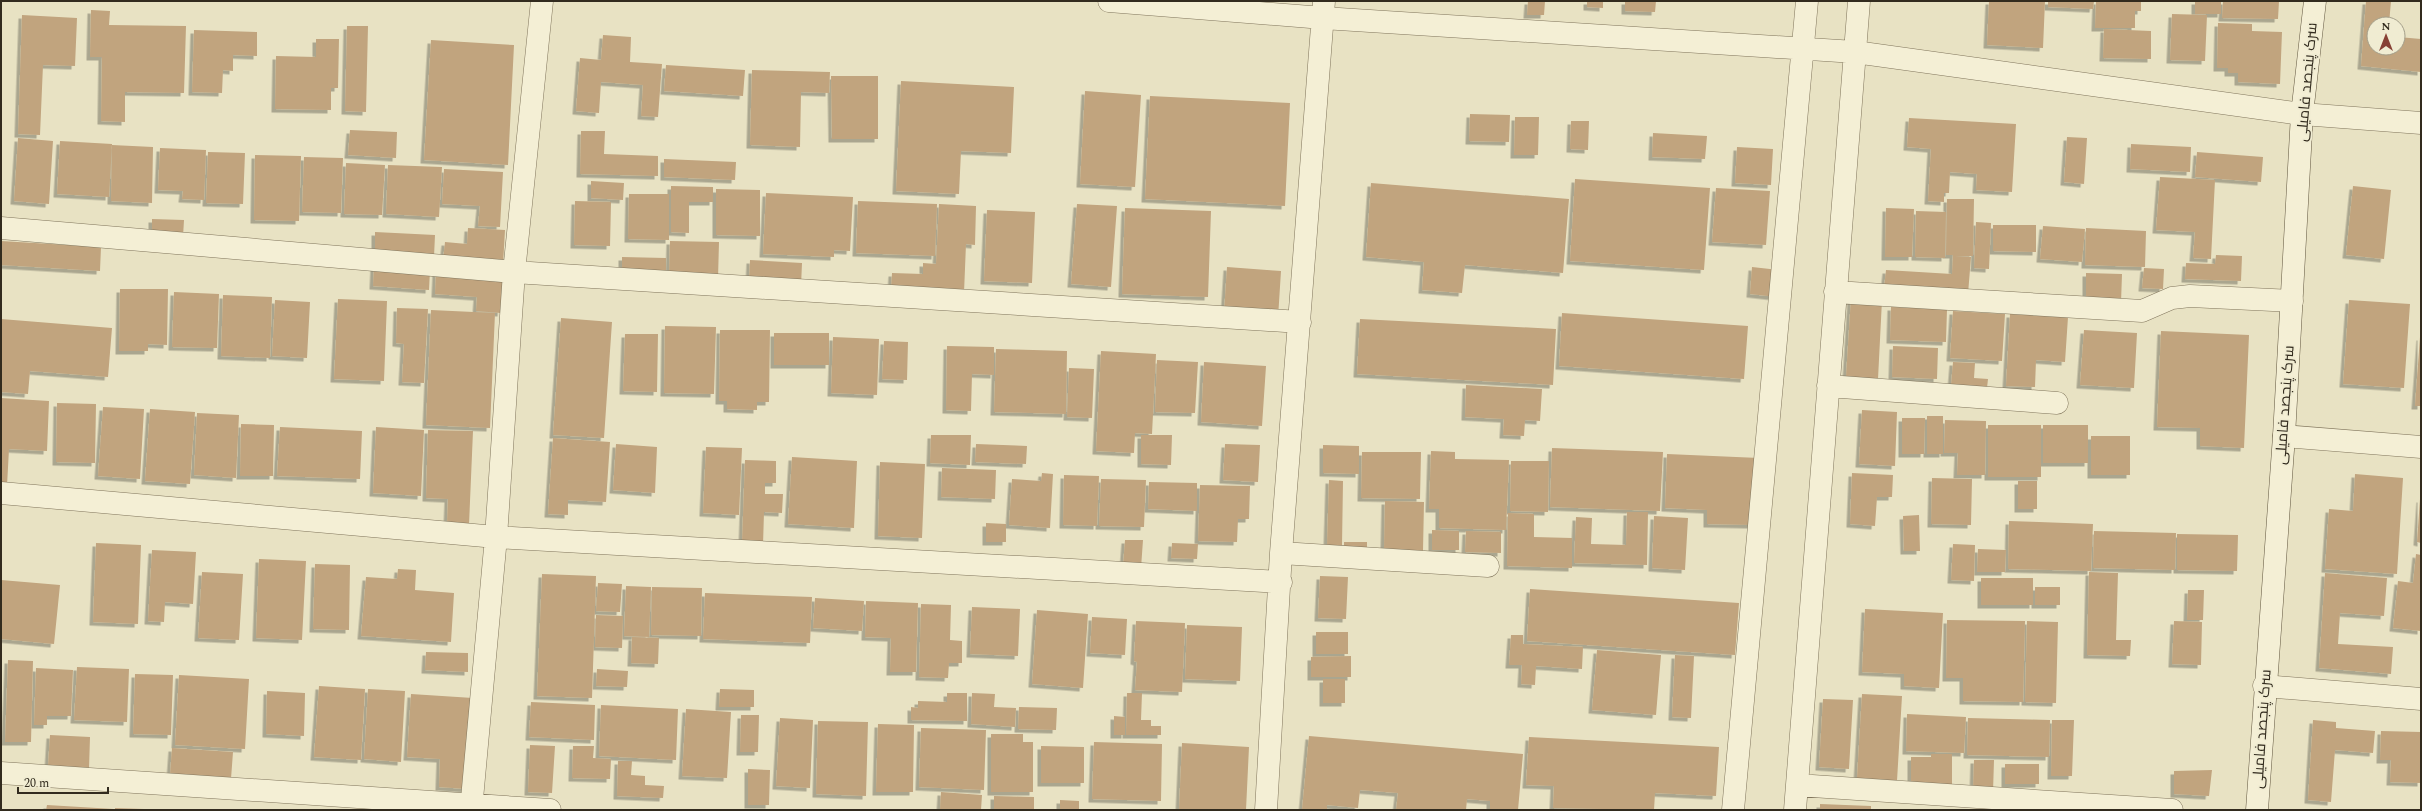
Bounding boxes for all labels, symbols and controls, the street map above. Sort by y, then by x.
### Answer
north arrow [2366,16,2406,56]
text: N [2382,18,2391,35]
street label: سرک پنجصد فامیلی [2290,21,2324,143]
street label: سرک پنجصد فامیلی [2269,345,2301,465]
street label: سرک پنجصد فامیلی [2246,669,2278,789]
scale bar [18,769,108,795]
text: 20 m [24,774,49,793]

